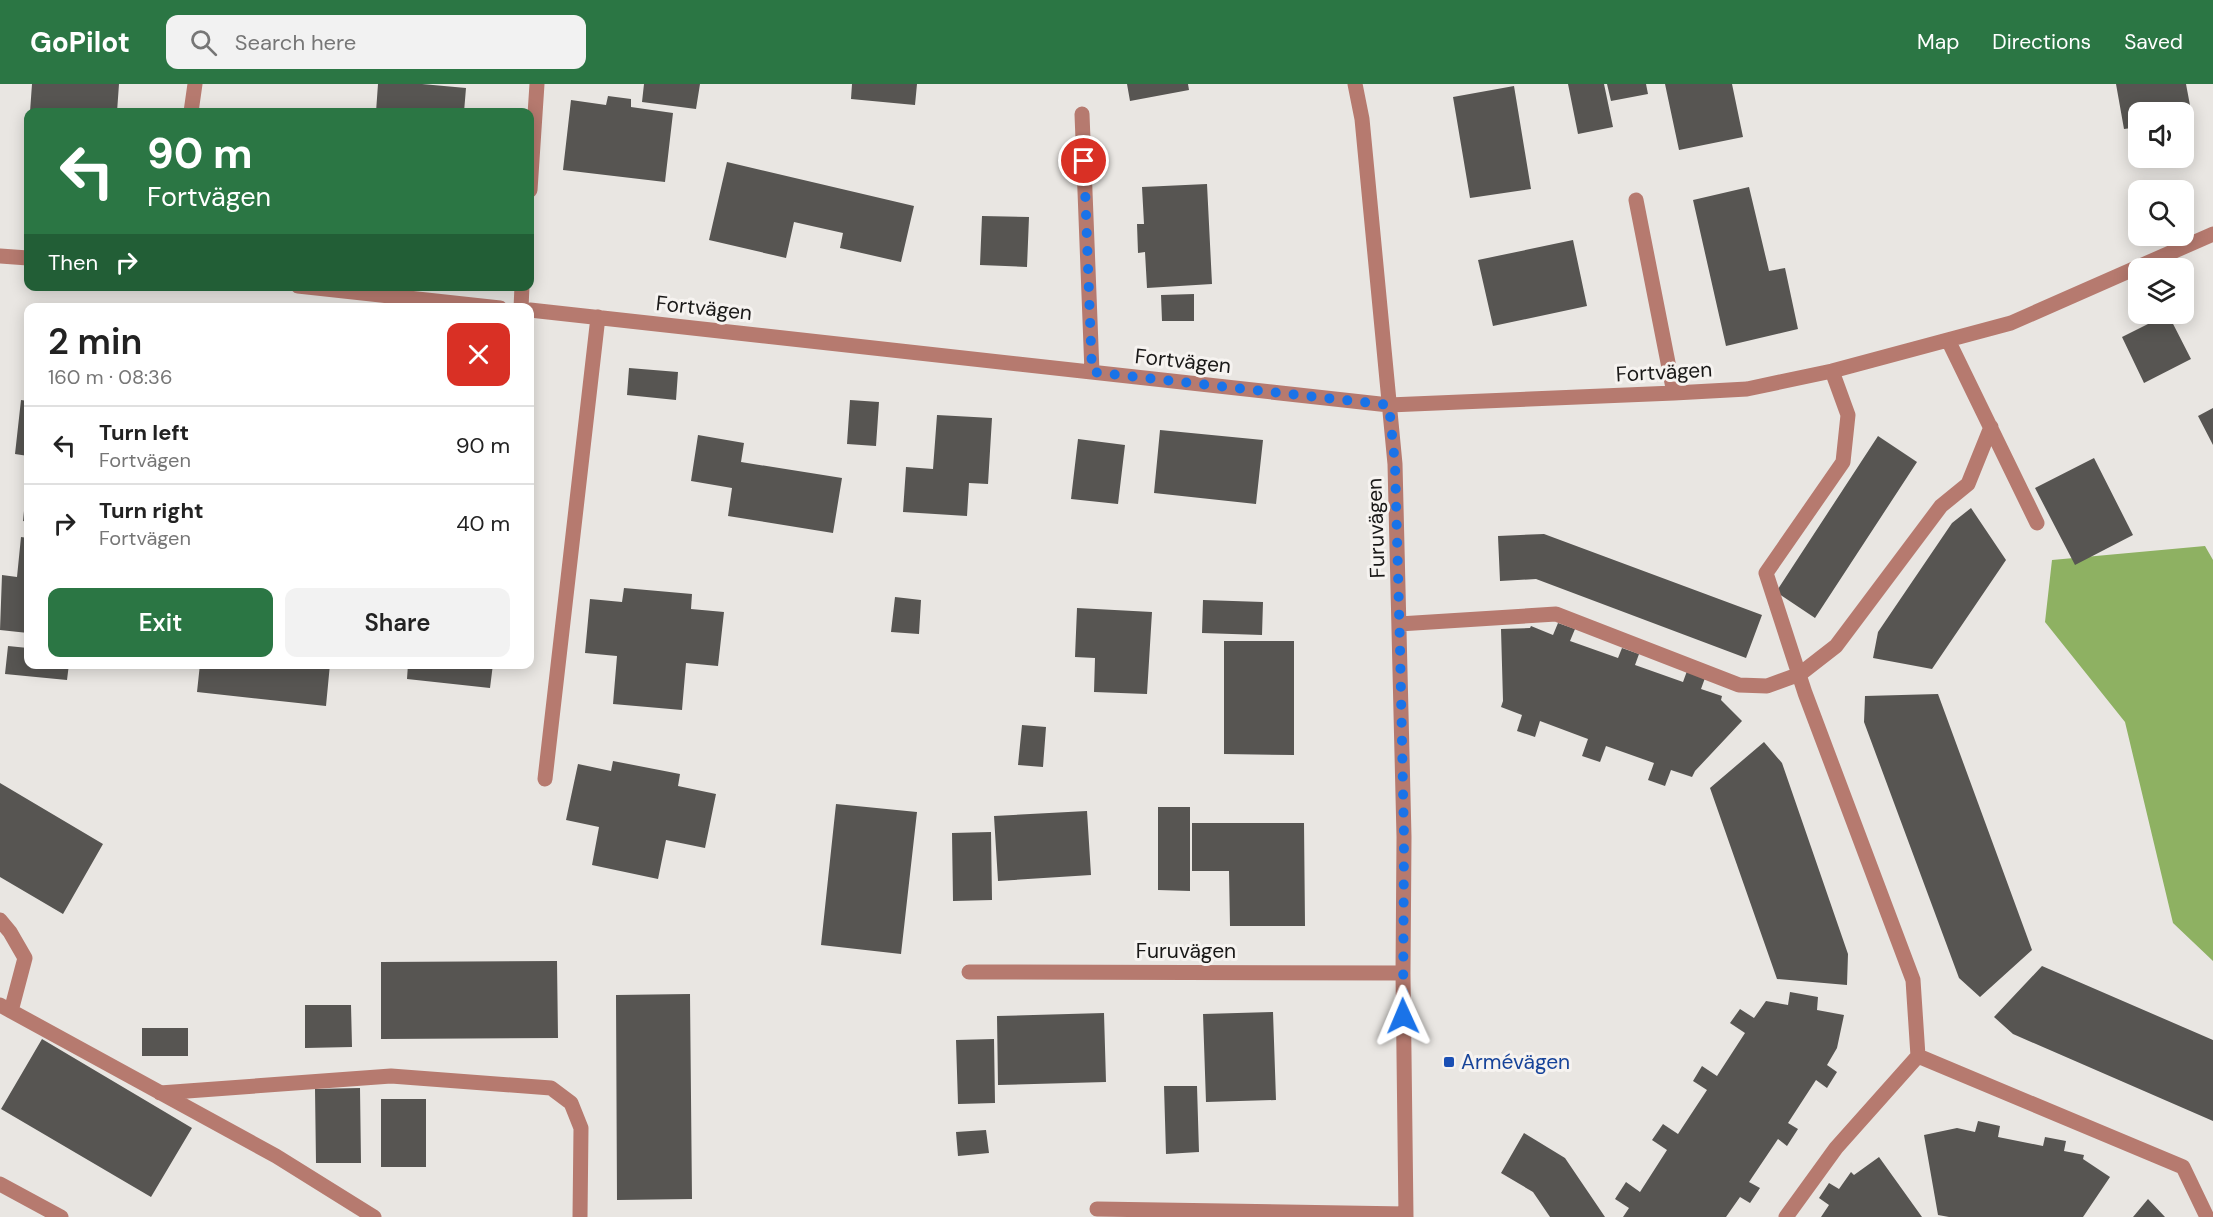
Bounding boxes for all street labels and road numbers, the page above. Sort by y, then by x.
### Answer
street label: Fortvägen [655,289,753,327]
street label: Fortvägen [1134,342,1232,380]
street label: Fortvägen [1615,355,1713,389]
street label: Furuvägen [1360,477,1392,579]
street label: Furuvägen [1136,937,1236,965]

